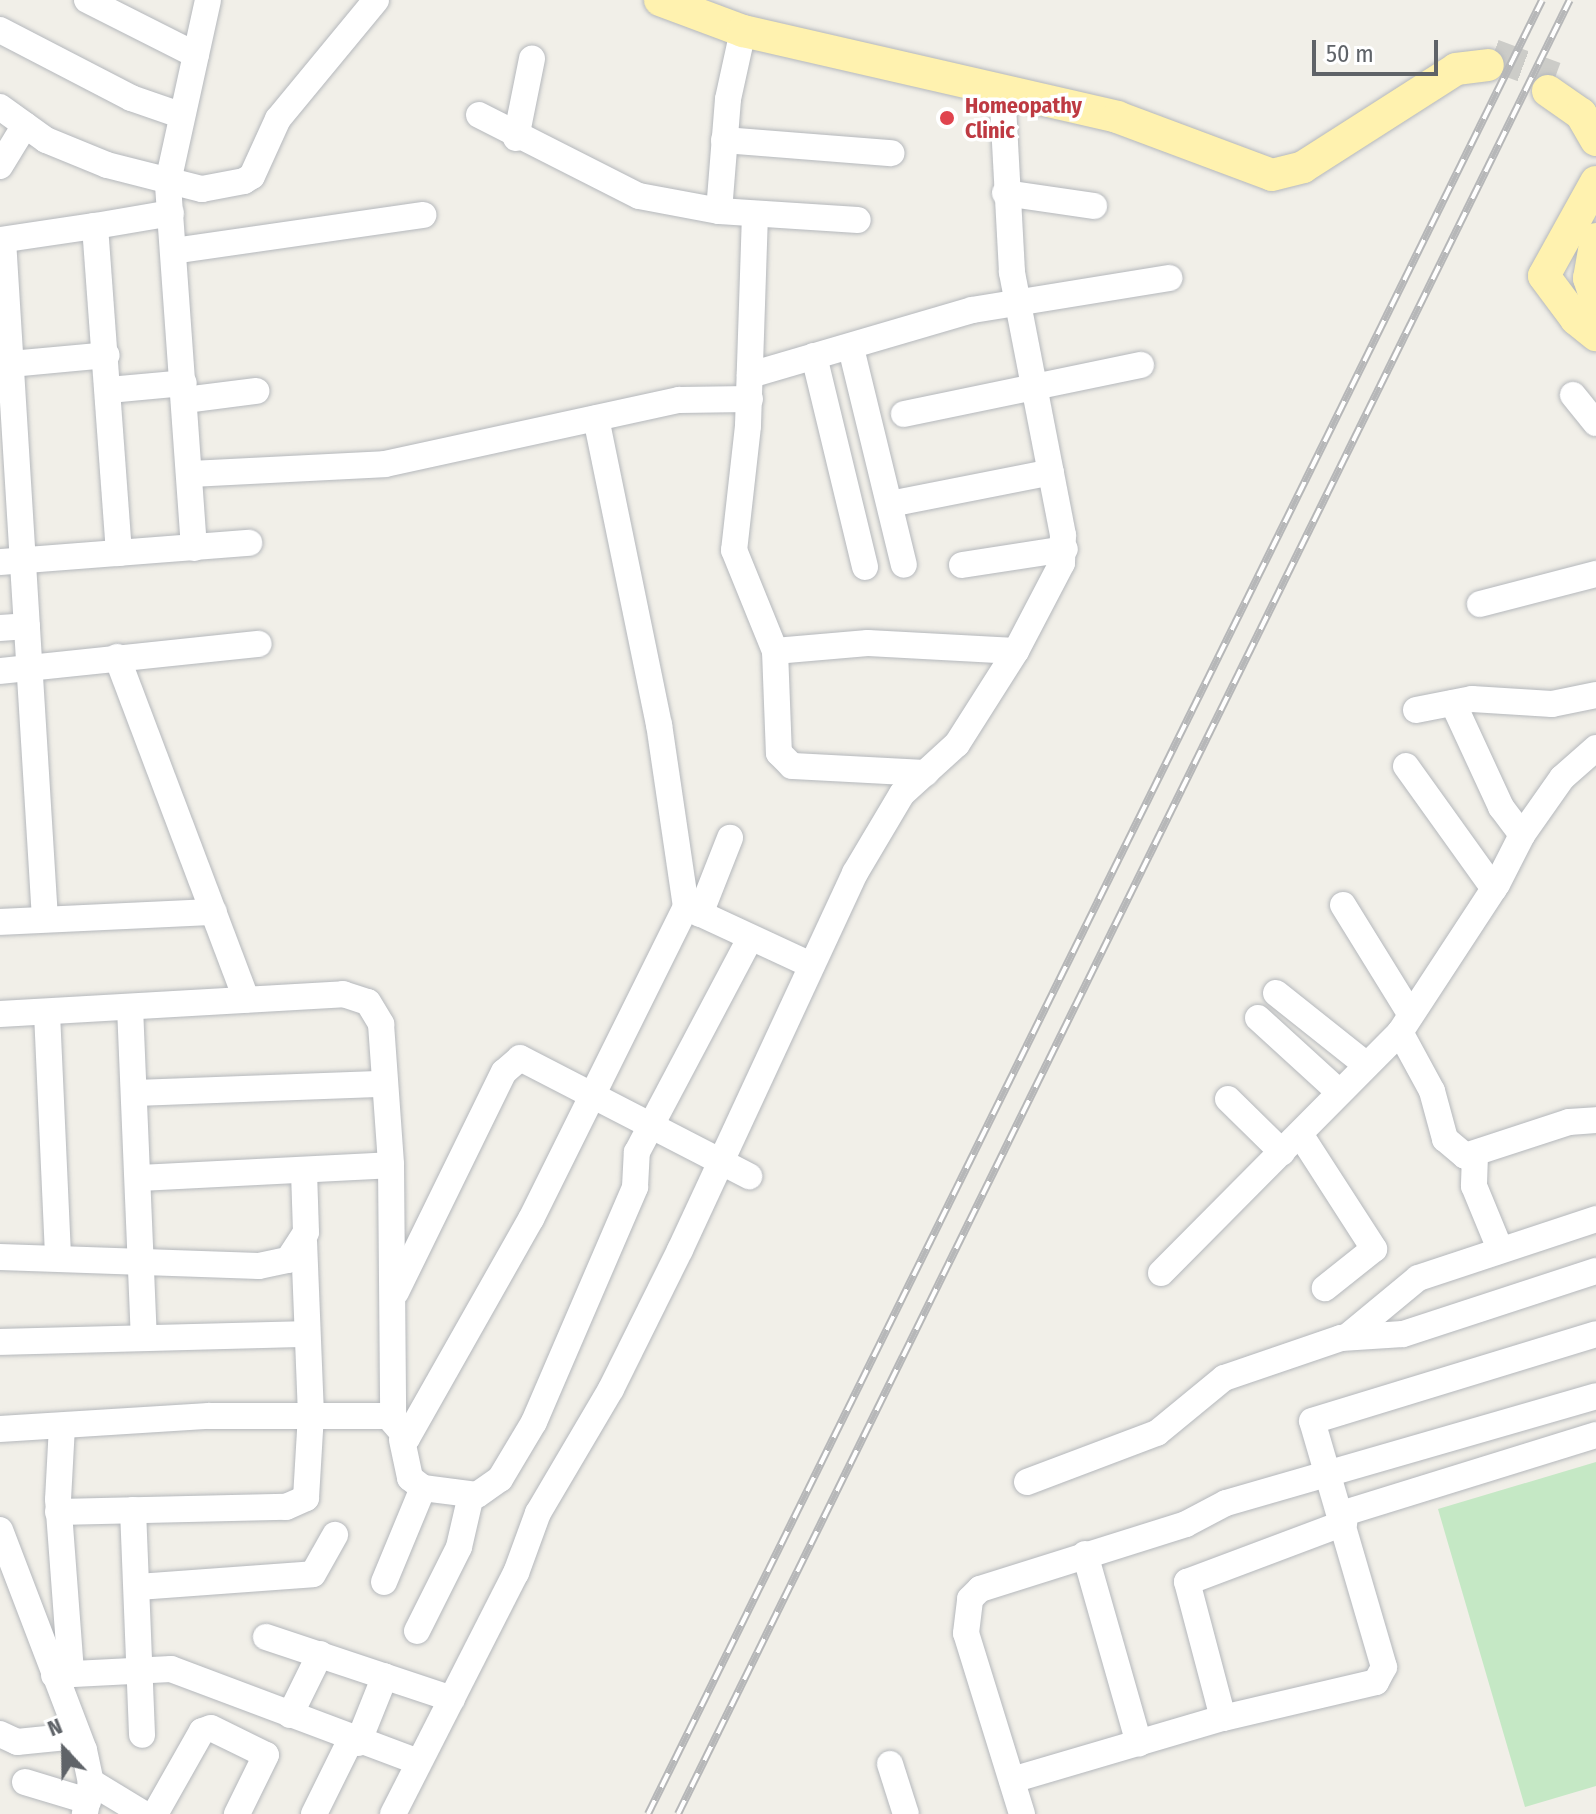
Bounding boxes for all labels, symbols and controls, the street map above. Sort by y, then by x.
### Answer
scale bar [1316,24,1442,74]
text: 50 m [1326,40,1374,68]
place label: Homeopathy Clinic [965,92,1082,144]
marker: Homeopathy Clinic [936,107,958,129]
north arrow [24,1710,104,1790]
text: N [44,1712,66,1742]

